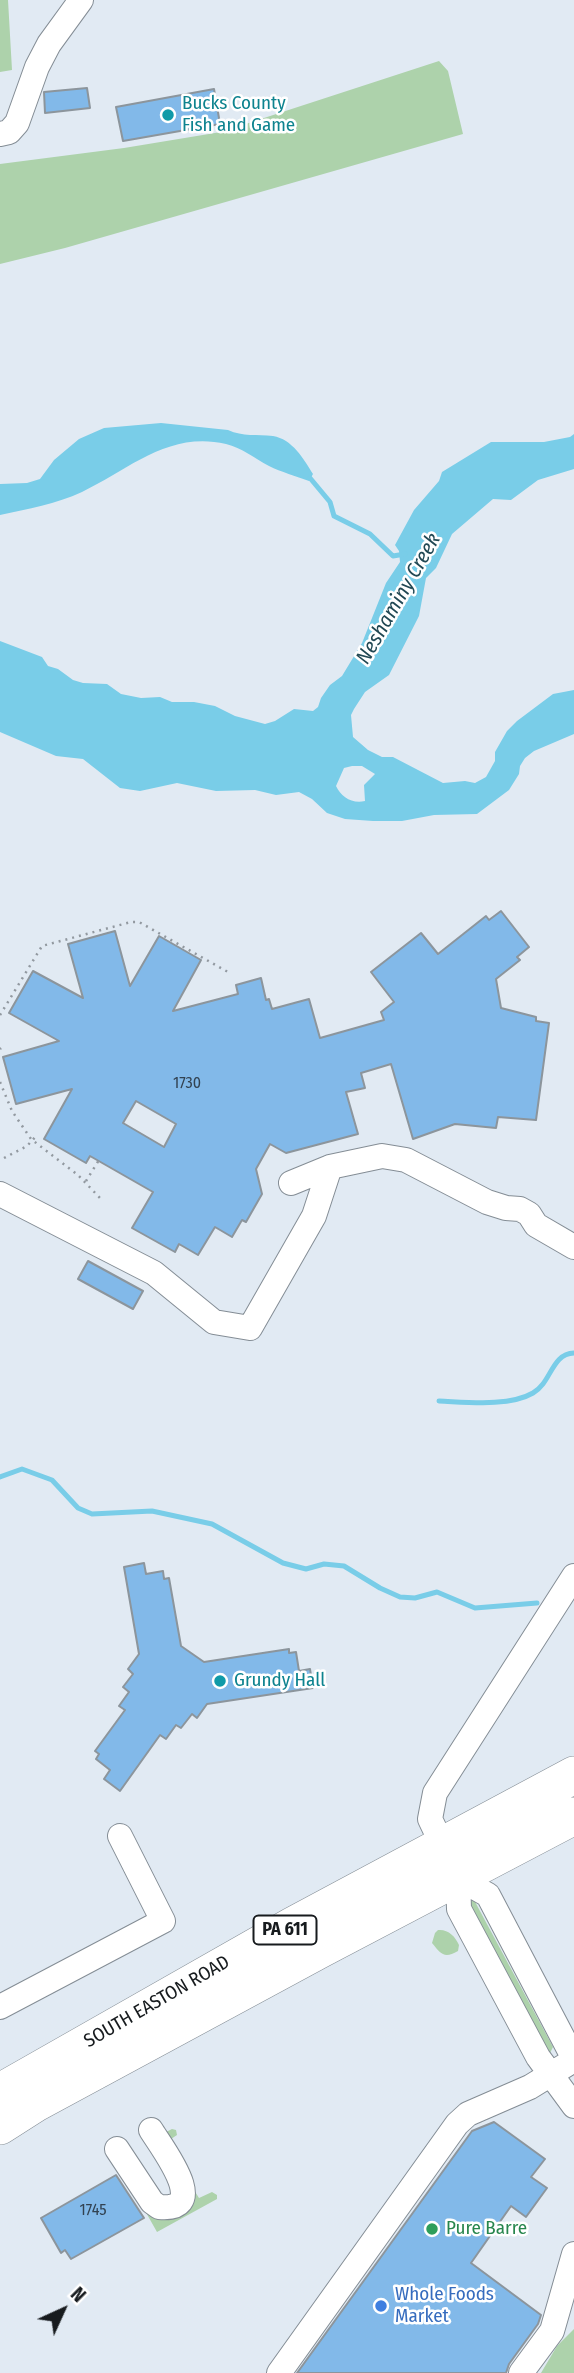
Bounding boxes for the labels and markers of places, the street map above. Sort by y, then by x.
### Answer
place label: Bucks County Fish and Game [182,93,295,137]
marker: Bucks County Fish and Game [160,107,176,123]
place label: Grundy Hall [234,1670,325,1692]
marker: Grundy Hall [212,1673,228,1689]
place label: Pure Barre [446,2218,527,2240]
marker: Pure Barre [424,2221,440,2237]
place label: Whole Foods Market [395,2284,494,2328]
marker: Whole Foods Market [373,2298,389,2314]

